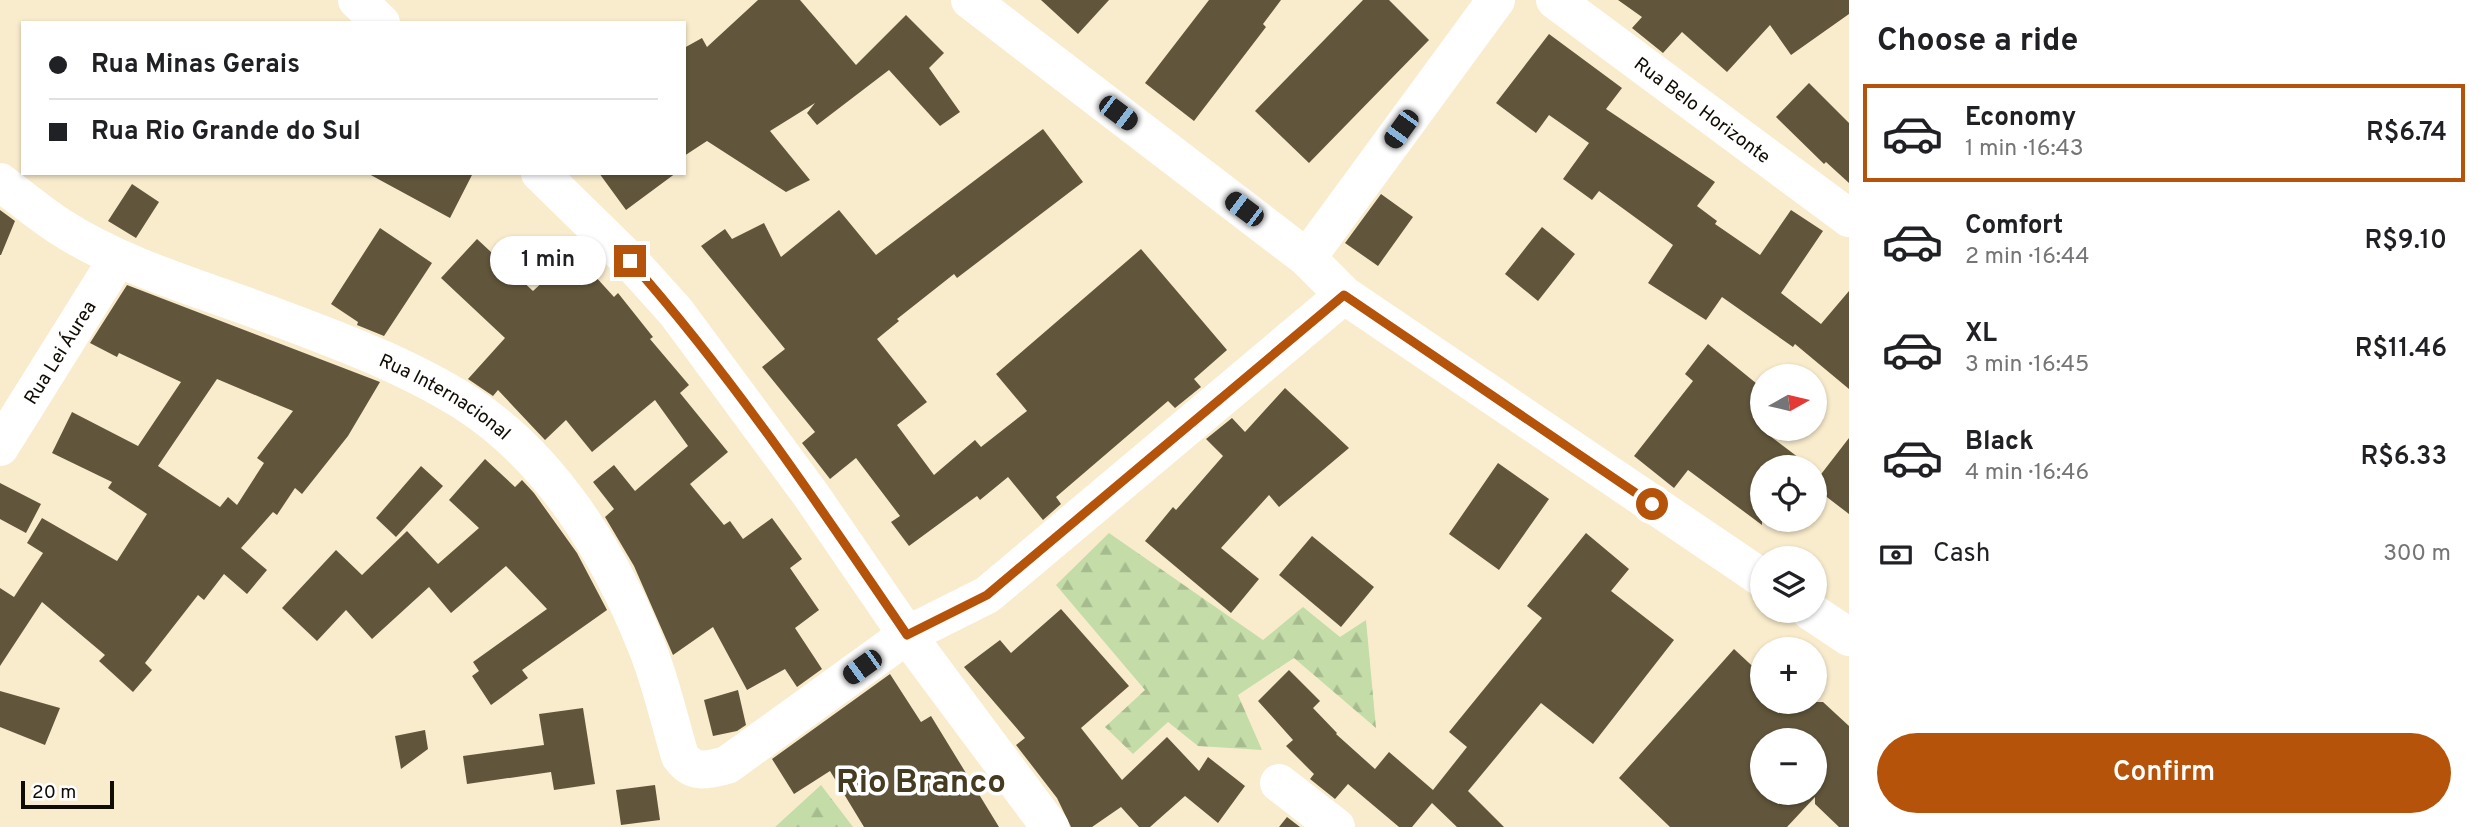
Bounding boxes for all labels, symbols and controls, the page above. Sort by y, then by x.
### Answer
text: Choose a ride [1877,22,2078,62]
text: Rua Minas Gerais [91,49,300,82]
street label: Rua Belo Horizonte [1629,53,1775,170]
car [1095,92,1142,134]
icon: car [1881,102,1944,165]
text: Economy [1965,102,2076,135]
car [1381,106,1422,152]
text: Rua Rio Grande do Sul [91,116,361,149]
text: R$6.74 [2366,117,2447,150]
text: 1 min · 16:43 [1965,135,2084,164]
car [1221,188,1268,230]
icon: car [1881,210,1944,273]
text: Comfort [1965,210,2063,243]
text: R$9.10 [2365,225,2447,258]
callout: 1 min [490,236,606,286]
text: 2 min · 16:44 [1965,243,2090,272]
route end [614,245,646,277]
text: 1 min [521,246,575,275]
street label: Rua Lei Áurea [20,297,102,409]
icon: car [1881,318,1944,381]
text: XL [1965,318,1997,351]
text: R$11.46 [2355,333,2447,366]
street label: Rua Internacional [375,349,515,446]
text: 3 min · 16:45 [1965,351,2089,380]
north arrow [1750,364,1827,441]
map controls [1750,364,1827,805]
icon: car [1881,426,1944,489]
text: Black [1965,426,2034,459]
text: R$6.33 [2361,441,2447,474]
button: locate [1750,455,1827,532]
text: 4 min · 16:46 [1965,459,2089,488]
route start [1636,488,1668,520]
icon: cash [1877,536,1915,574]
text: Cash [1933,538,1990,571]
text: 300 m [2383,540,2451,569]
button: layers [1750,546,1827,623]
button: + [1750,637,1827,714]
car [839,646,886,688]
button: − [1750,728,1827,805]
button: Confirm [1877,733,2451,813]
district label: Rio Branco [836,763,1006,805]
scale bar [21,778,114,810]
text: 20 m [32,781,76,805]

